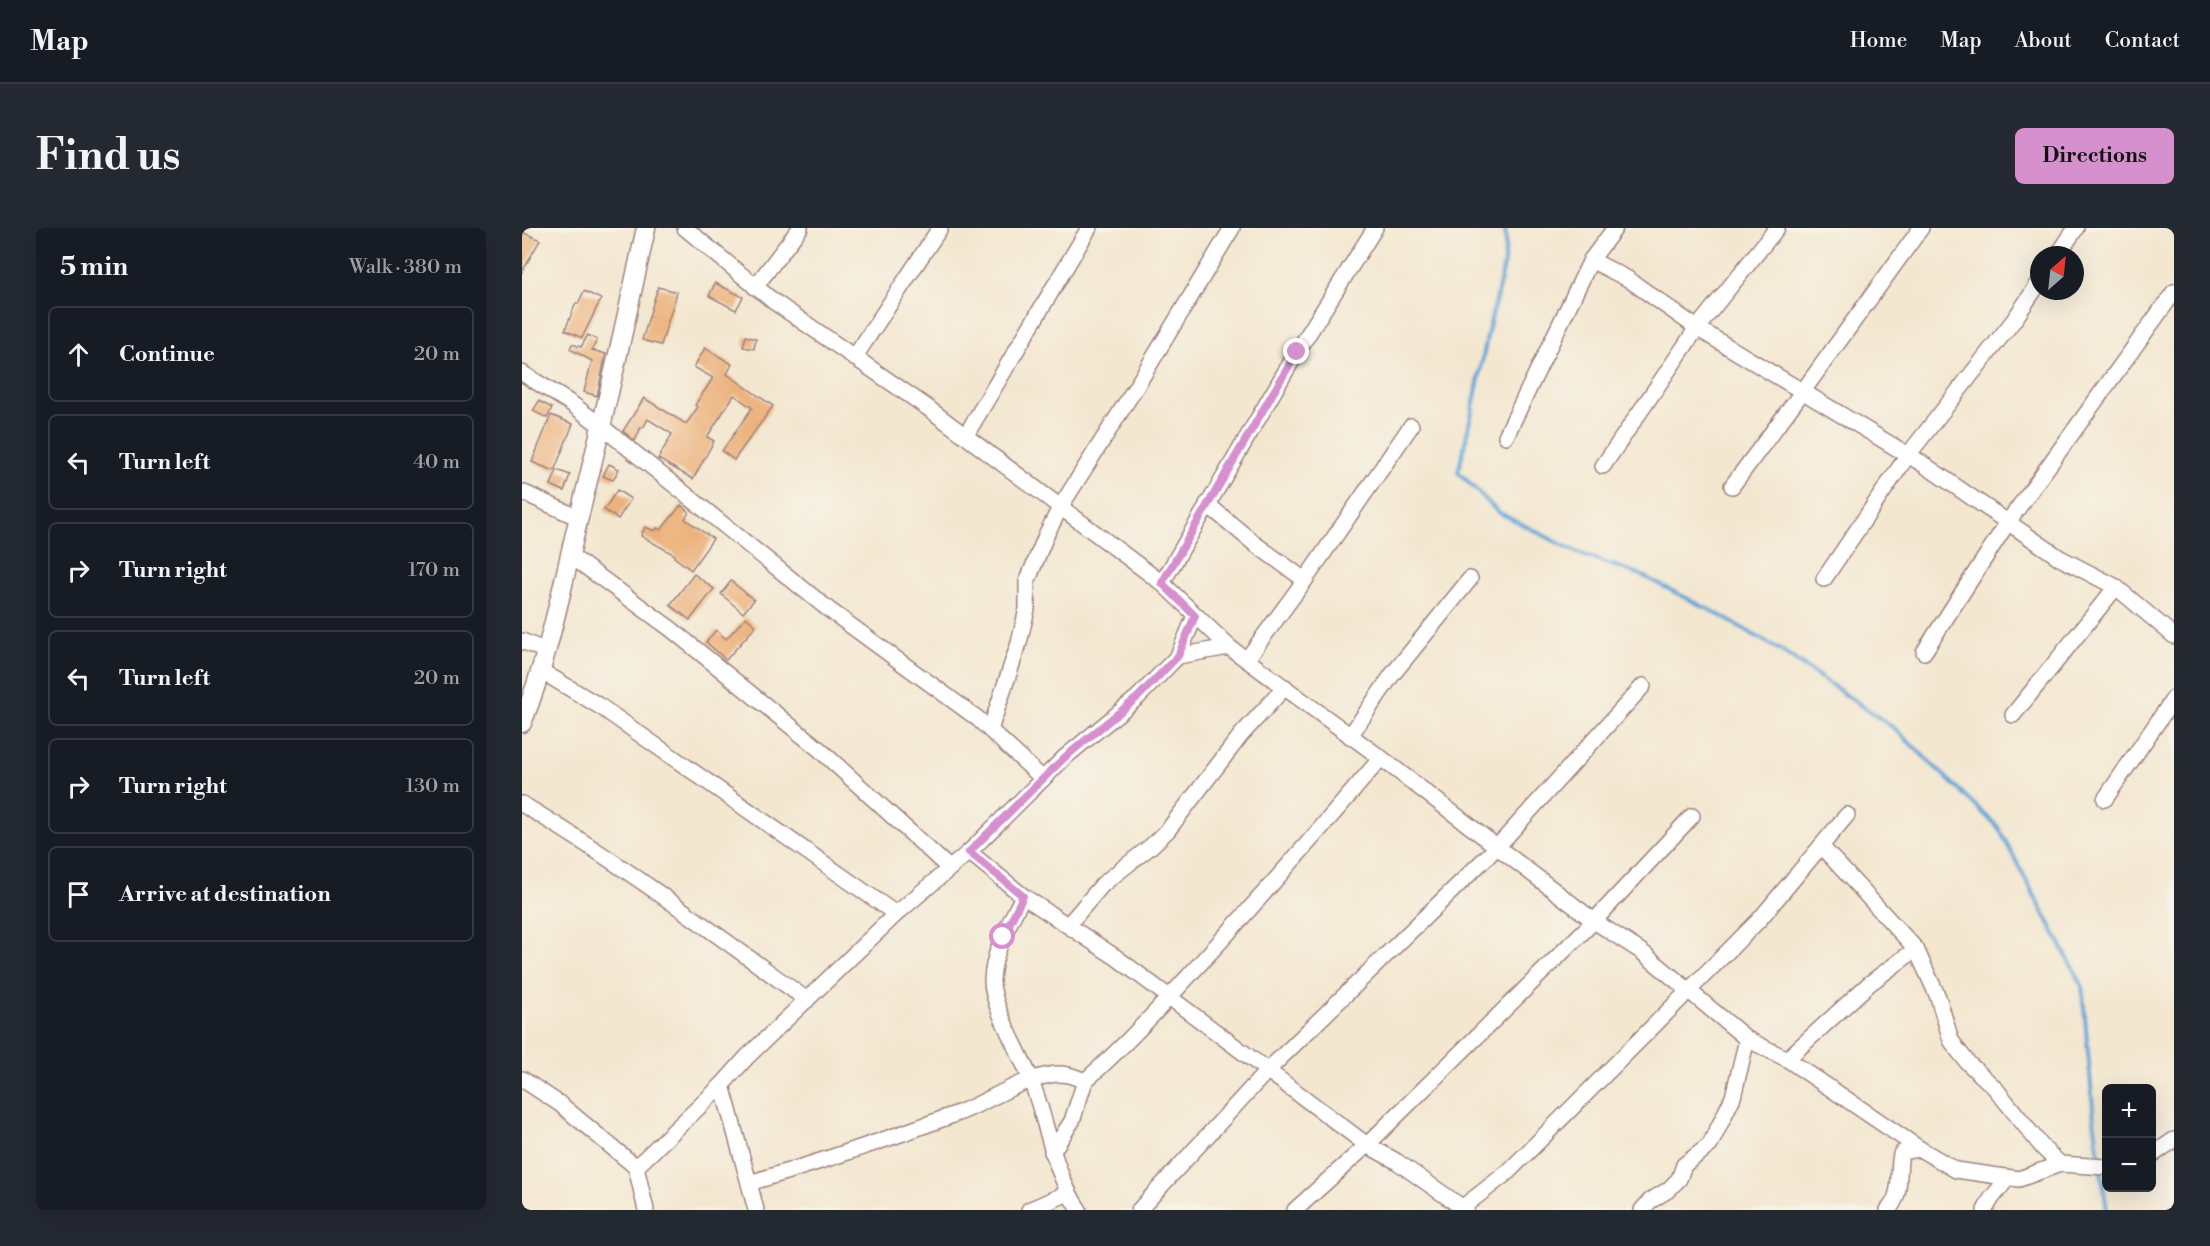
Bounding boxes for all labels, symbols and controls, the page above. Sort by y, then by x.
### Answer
text: Map [30,24,89,59]
text: Home [1850,28,1907,54]
text: Map [1940,28,1982,54]
text: About [2015,28,2072,54]
text: Contact [2105,28,2180,54]
button: Directions [2015,128,2174,184]
text: Find us [36,130,180,183]
north arrow [2030,246,2084,300]
text: 5 min [60,251,128,283]
text: Walk · 380 m [349,255,462,280]
icon: ahead [62,338,95,371]
route end [1283,338,1309,364]
text: Continue [119,341,215,368]
text: 20 m [414,342,460,367]
icon: left [62,446,95,479]
text: Turn left [119,449,210,476]
text: 40 m [413,450,460,475]
icon: right [62,554,95,587]
text: Turn right [119,557,227,584]
text: 170 m [408,558,460,583]
icon: left [62,662,95,695]
text: Turn left [119,665,210,692]
text: 20 m [414,666,460,691]
icon: right [62,770,95,803]
text: Turn right [119,773,227,800]
text: 130 m [405,774,460,799]
icon: arrive [62,878,95,911]
text: Arrive at destination [119,881,331,908]
route start [989,923,1015,949]
map controls [2102,1084,2156,1192]
button: + [2102,1084,2156,1138]
button: − [2102,1138,2156,1192]

